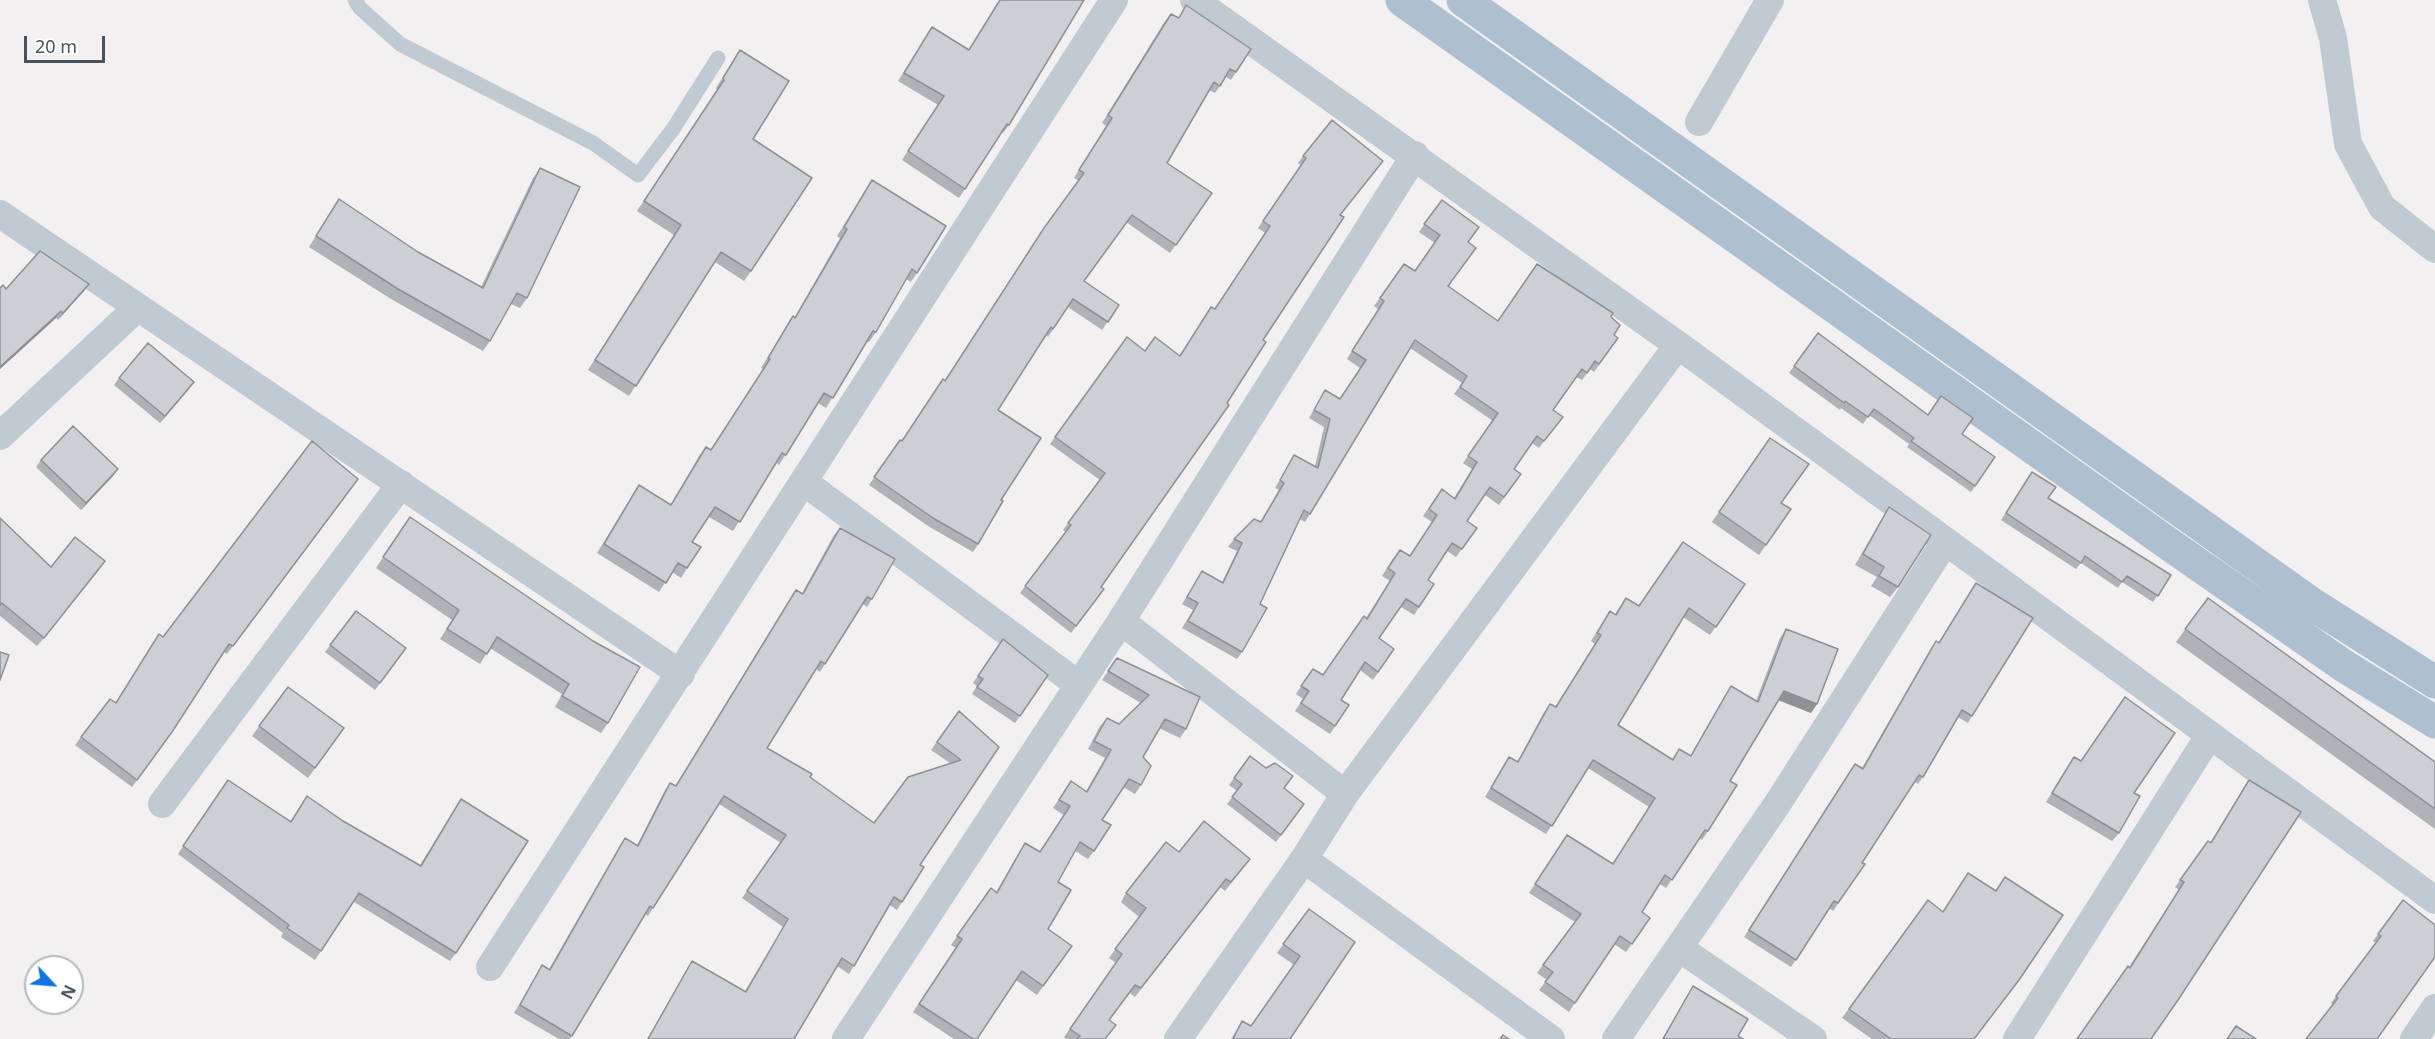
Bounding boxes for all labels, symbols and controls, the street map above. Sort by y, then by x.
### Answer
scale bar [27,24,108,62]
text: 20 m [35,34,77,58]
north arrow [24,955,84,1015]
text: N [56,981,81,1003]

